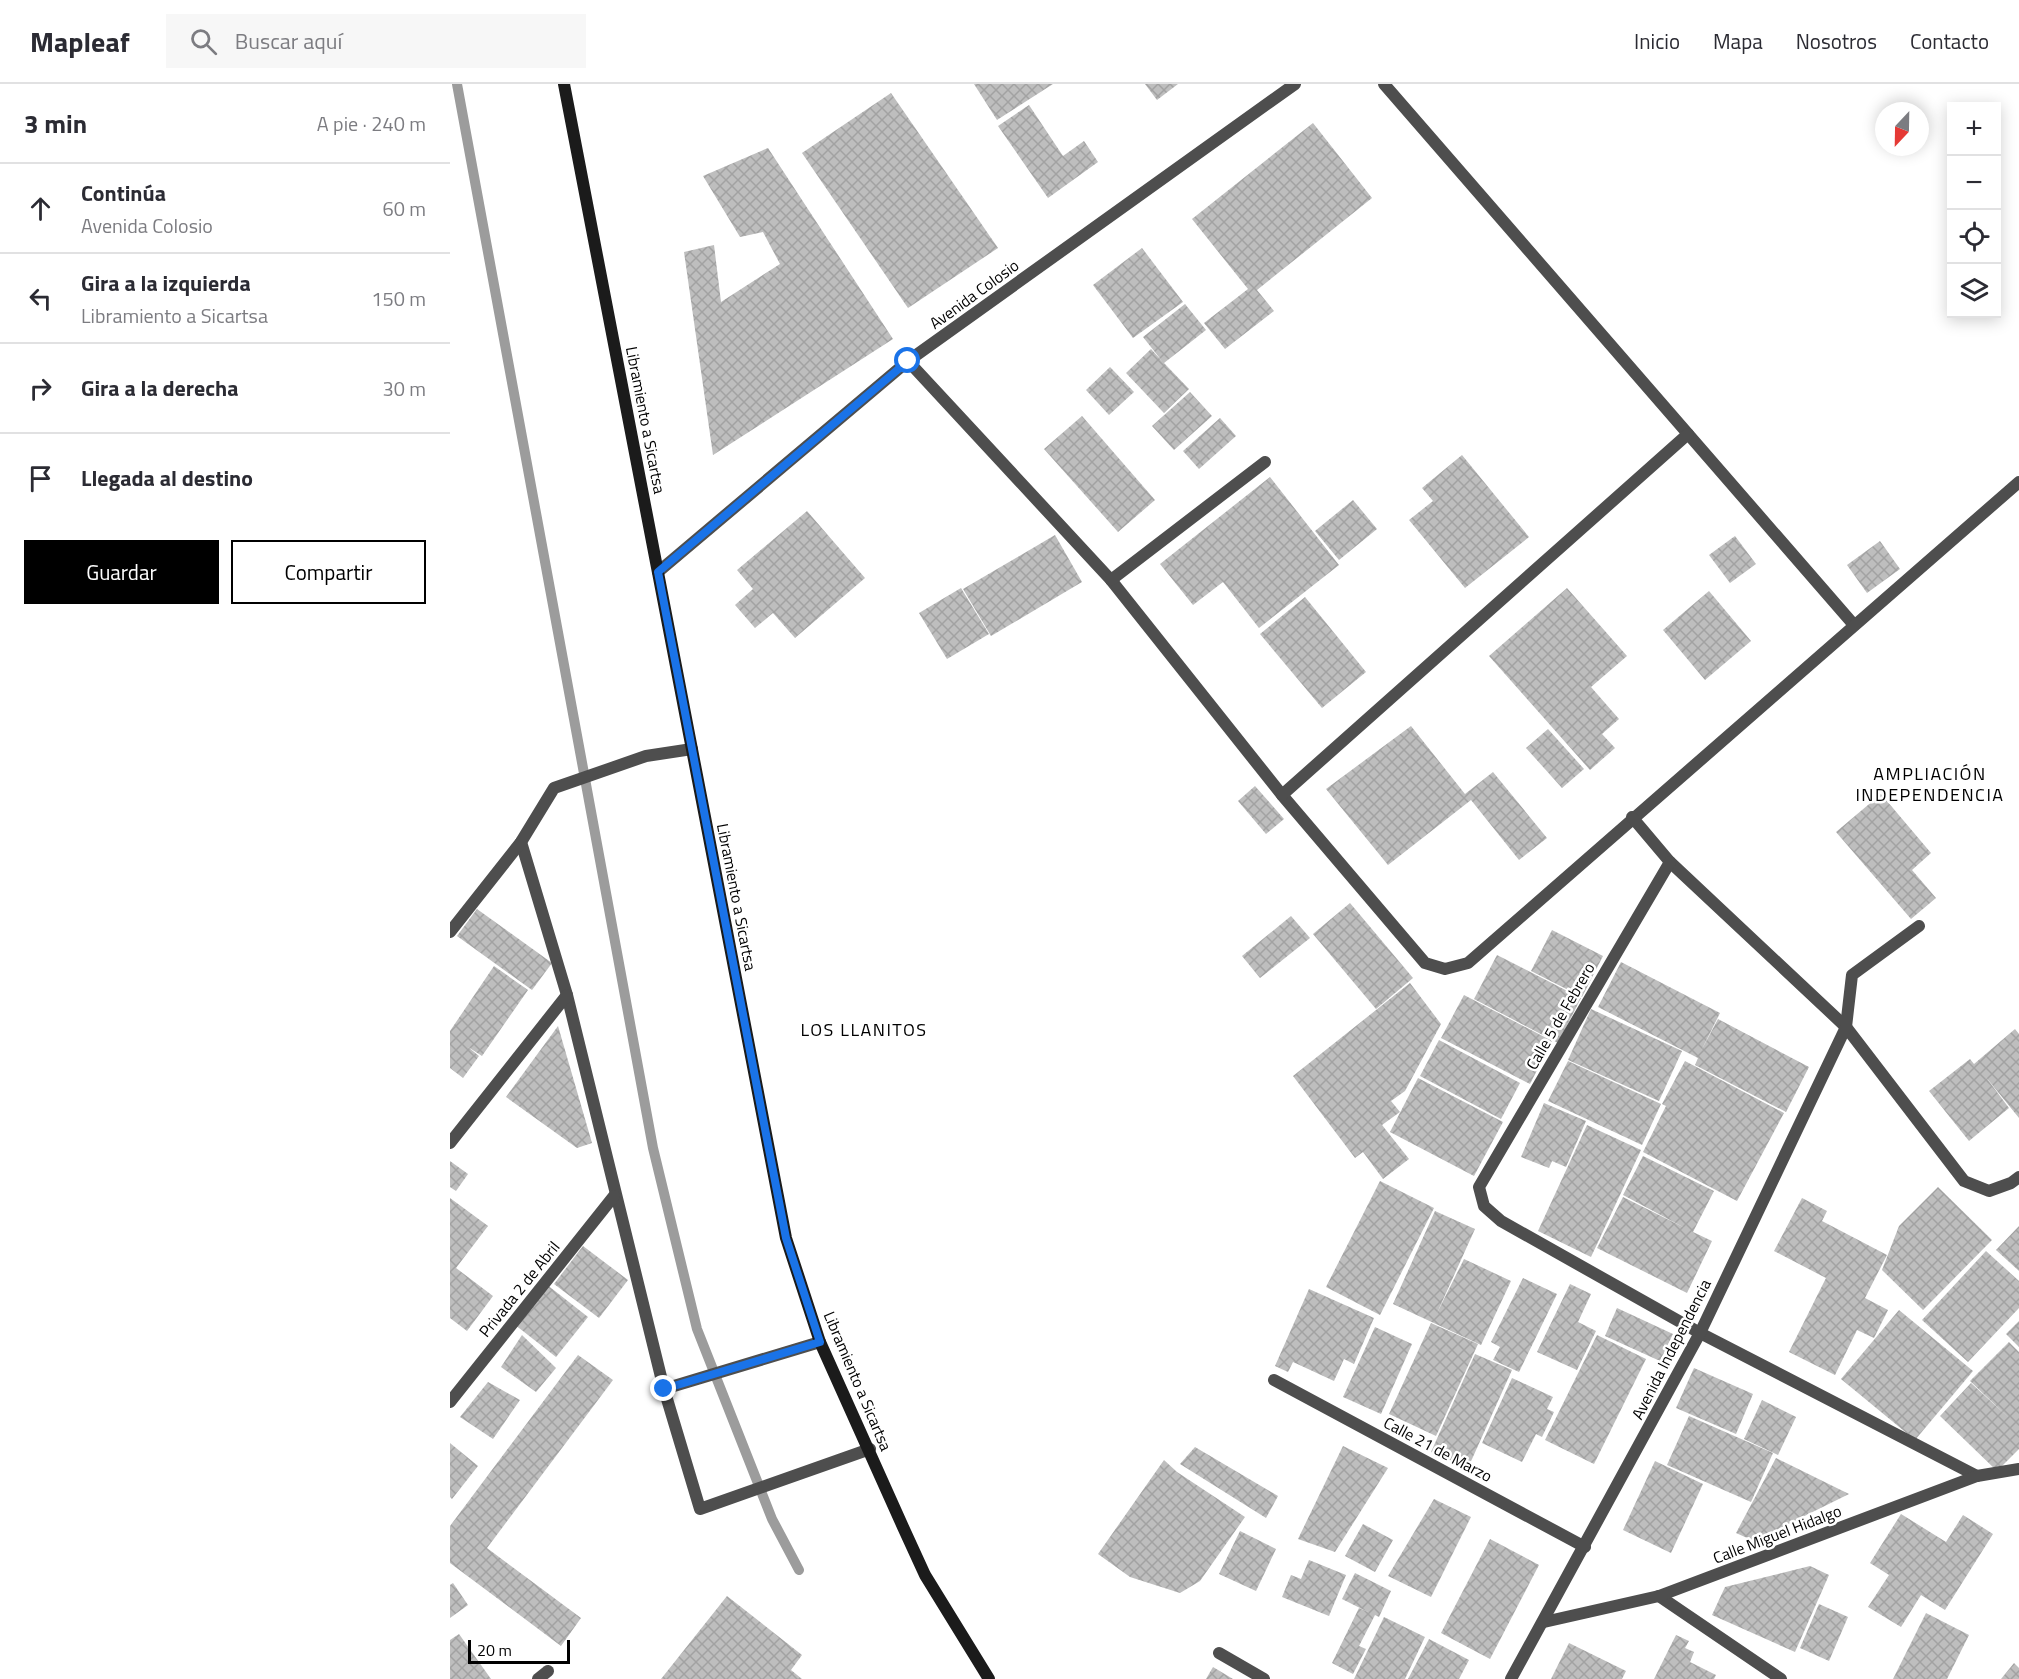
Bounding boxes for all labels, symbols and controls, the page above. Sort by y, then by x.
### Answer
search box [166,14,586,68]
text: Mapleaf [30,20,130,63]
text: Buscar aquí [235,24,342,58]
icon: search [187,25,220,58]
text: Inicio [1634,25,1680,57]
text: Mapa [1713,25,1763,57]
text: Nosotros [1796,25,1877,57]
text: Contacto [1910,25,1989,57]
north arrow [1875,102,1929,156]
map controls [1947,102,2001,318]
button: + [1947,102,2001,156]
text: 3 min [24,104,87,143]
text: A pie · 240 m [317,108,426,139]
button: − [1947,156,2001,210]
text: Continúa [81,176,166,210]
icon: ahead [24,192,57,225]
text: 60 m [382,193,426,224]
text: Avenida Colosio [81,210,213,241]
button: locate [1947,210,2001,264]
street label: Avenida Colosio [924,253,1024,335]
button: layers [1947,264,2001,318]
text: Gira a la izquierda [81,266,251,300]
icon: left [24,282,57,315]
text: 150 m [371,283,426,314]
text: Libramiento a Sicartsa [81,300,268,331]
street label: Libramiento a Sicartsa [620,344,672,496]
route start [894,347,920,373]
text: Gira a la derecha [81,371,238,405]
icon: right [24,372,57,405]
text: 30 m [382,373,426,404]
text: Llegada al destino [81,461,253,495]
icon: arrive [24,462,57,495]
button: Guardar [24,540,219,604]
button: Compartir [231,540,426,604]
district label: AMPLIACIÓN INDEPENDENCIA [1855,760,2005,808]
street label: Libramiento a Sicartsa [711,821,763,973]
street label: Calle 5 de Febrero [1520,958,1600,1074]
district label: LOS LLANITOS [800,1016,928,1043]
street label: Privada 2 de Abril [473,1236,565,1342]
street label: Avenida Independencia [1625,1275,1717,1423]
street label: Libramiento a Sicartsa [818,1307,898,1455]
route end [650,1375,676,1401]
street label: Calle 21 de Marzo [1379,1410,1497,1488]
street label: Calle Miguel Hidalgo [1709,1498,1845,1570]
scale bar [468,1637,570,1664]
text: 20 m [477,1638,512,1662]

